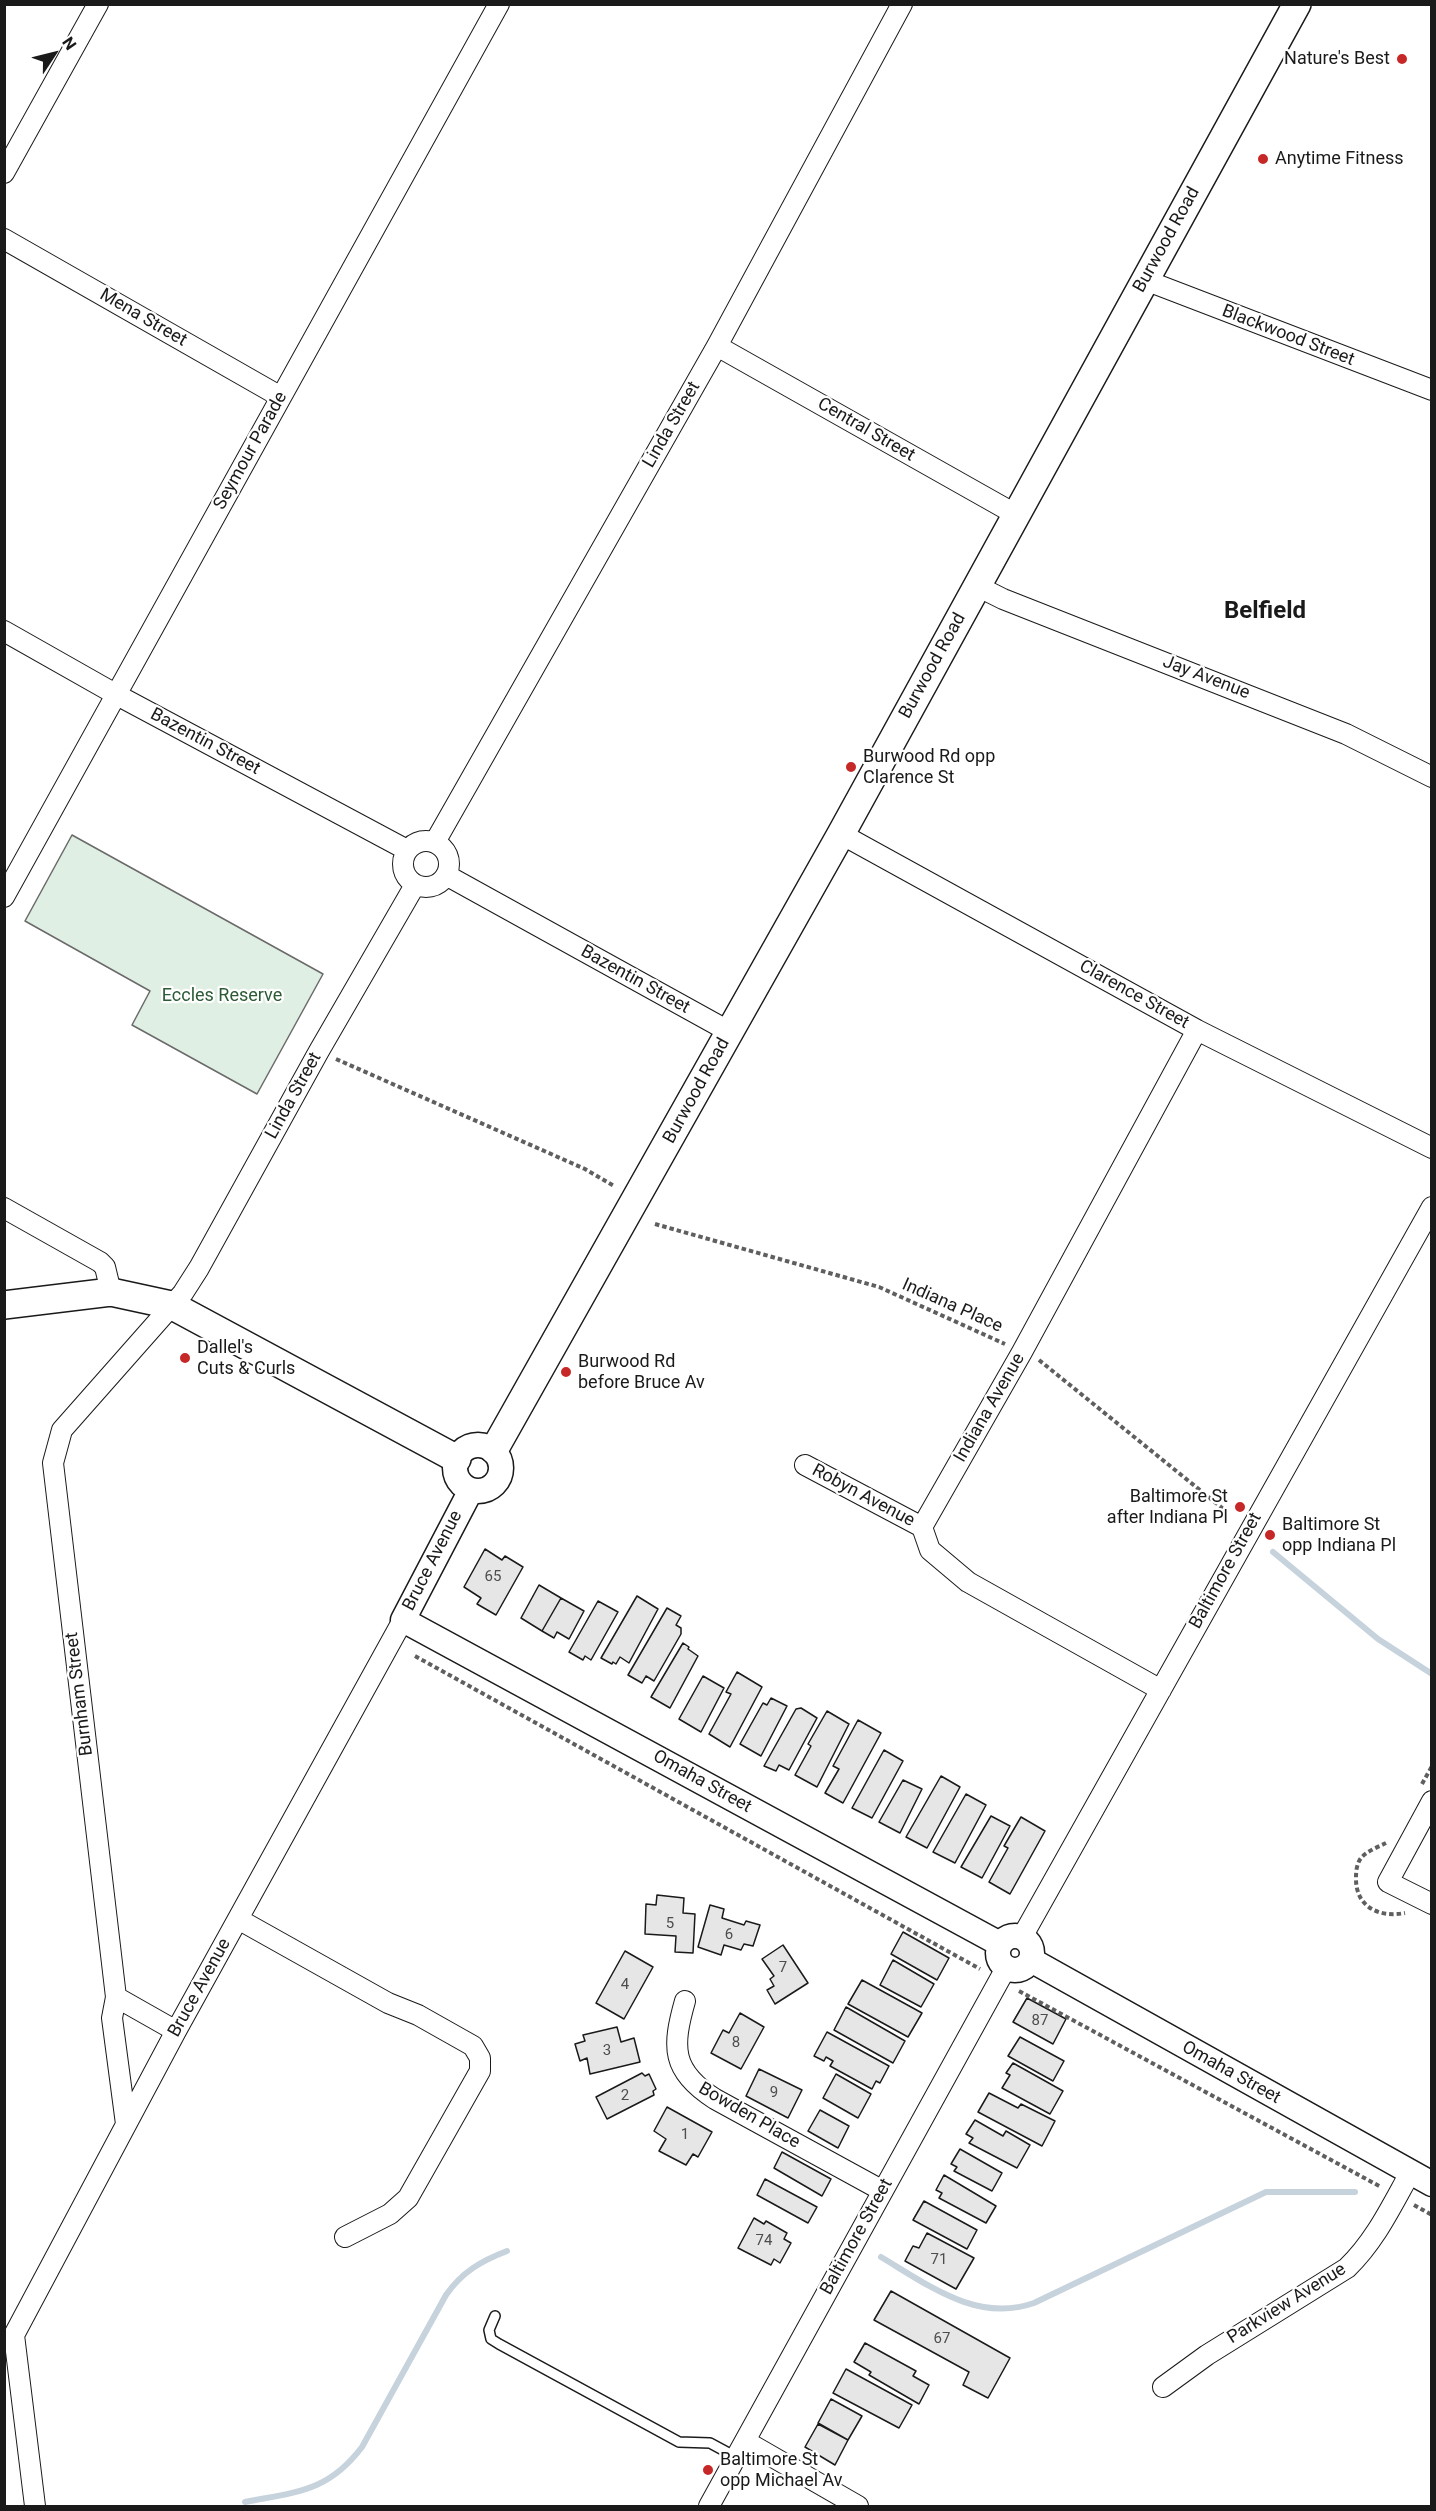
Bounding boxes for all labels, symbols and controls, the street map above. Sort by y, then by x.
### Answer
north arrow [24,24,84,84]
text: N [58,33,80,53]
place label: Nature's Best [1284,48,1390,70]
marker: Nature's Best [1395,52,1409,66]
place label: Anytime Fitness [1275,148,1404,170]
marker: Anytime Fitness [1256,152,1270,166]
street label: Burwood Road [1129,183,1205,297]
street label: Mena Street [96,284,190,352]
street label: Blackwood Street [1219,301,1357,371]
street label: Linda Street [639,378,705,472]
street label: Seymour Parade [210,388,292,514]
street label: Central Street [813,393,919,467]
district label: Belfield [1224,598,1306,626]
street label: Burwood Road [895,609,971,723]
street label: Jay Avenue [1159,652,1253,704]
street label: Bazentin Street [146,704,264,780]
place label: Burwood Rd opp Clarence St [863,746,995,789]
marker: Burwood Rd opp Clarence St [844,760,858,774]
street label: Bazentin Street [577,941,693,1019]
street label: Clarence Street [1075,956,1193,1034]
park label: Eccles Reserve [162,985,282,1007]
street label: Burwood Road [659,1034,735,1148]
street label: Linda Street [261,1049,327,1143]
street label: Indiana Place [898,1274,1006,1338]
place label: Dallel's Cuts & Curls [197,1337,295,1380]
street label: Indiana Avenue [950,1350,1030,1466]
marker: Dallel's Cuts & Curls [178,1351,192,1365]
place label: Burwood Rd before Bruce Av [578,1351,705,1394]
marker: Burwood Rd before Bruce Av [559,1365,573,1379]
street label: Robyn Avenue [808,1460,918,1532]
place label: Baltimore St after Indiana Pl [1107,1486,1228,1528]
marker: Baltimore St after Indiana Pl [1233,1500,1247,1514]
street label: Bruce Avenue [399,1507,467,1615]
street label: Baltimore Street [1185,1509,1267,1633]
place label: Baltimore St opp Indiana Pl [1282,1514,1396,1556]
marker: Baltimore St opp Indiana Pl [1263,1528,1277,1542]
house number: 65 [485,1568,501,1586]
street label: Burnham Street [62,1631,98,1757]
street label: Omaha Street [649,1746,755,1818]
house number: 5 [666,1915,674,1933]
house number: 6 [725,1926,733,1944]
street label: Bruce Avenue [164,1935,236,2041]
house number: 7 [779,1959,787,1977]
house number: 4 [621,1976,629,1994]
house number: 87 [1032,2012,1048,2030]
house number: 8 [732,2034,740,2052]
street label: Omaha Street [1178,2037,1284,2109]
house number: 3 [603,2042,611,2060]
street label: Bowden Place [694,2078,804,2154]
house number: 9 [770,2084,778,2102]
house number: 2 [621,2087,629,2105]
house number: 1 [681,2126,689,2144]
street label: Baltimore Street [816,2175,898,2299]
house number: 74 [756,2232,772,2250]
house number: 71 [931,2251,947,2269]
street label: Parkview Avenue [1224,2259,1350,2349]
house number: 67 [934,2330,950,2348]
place label: Baltimore St opp Michael Av [720,2449,843,2492]
marker: Baltimore St opp Michael Av [701,2463,715,2477]

